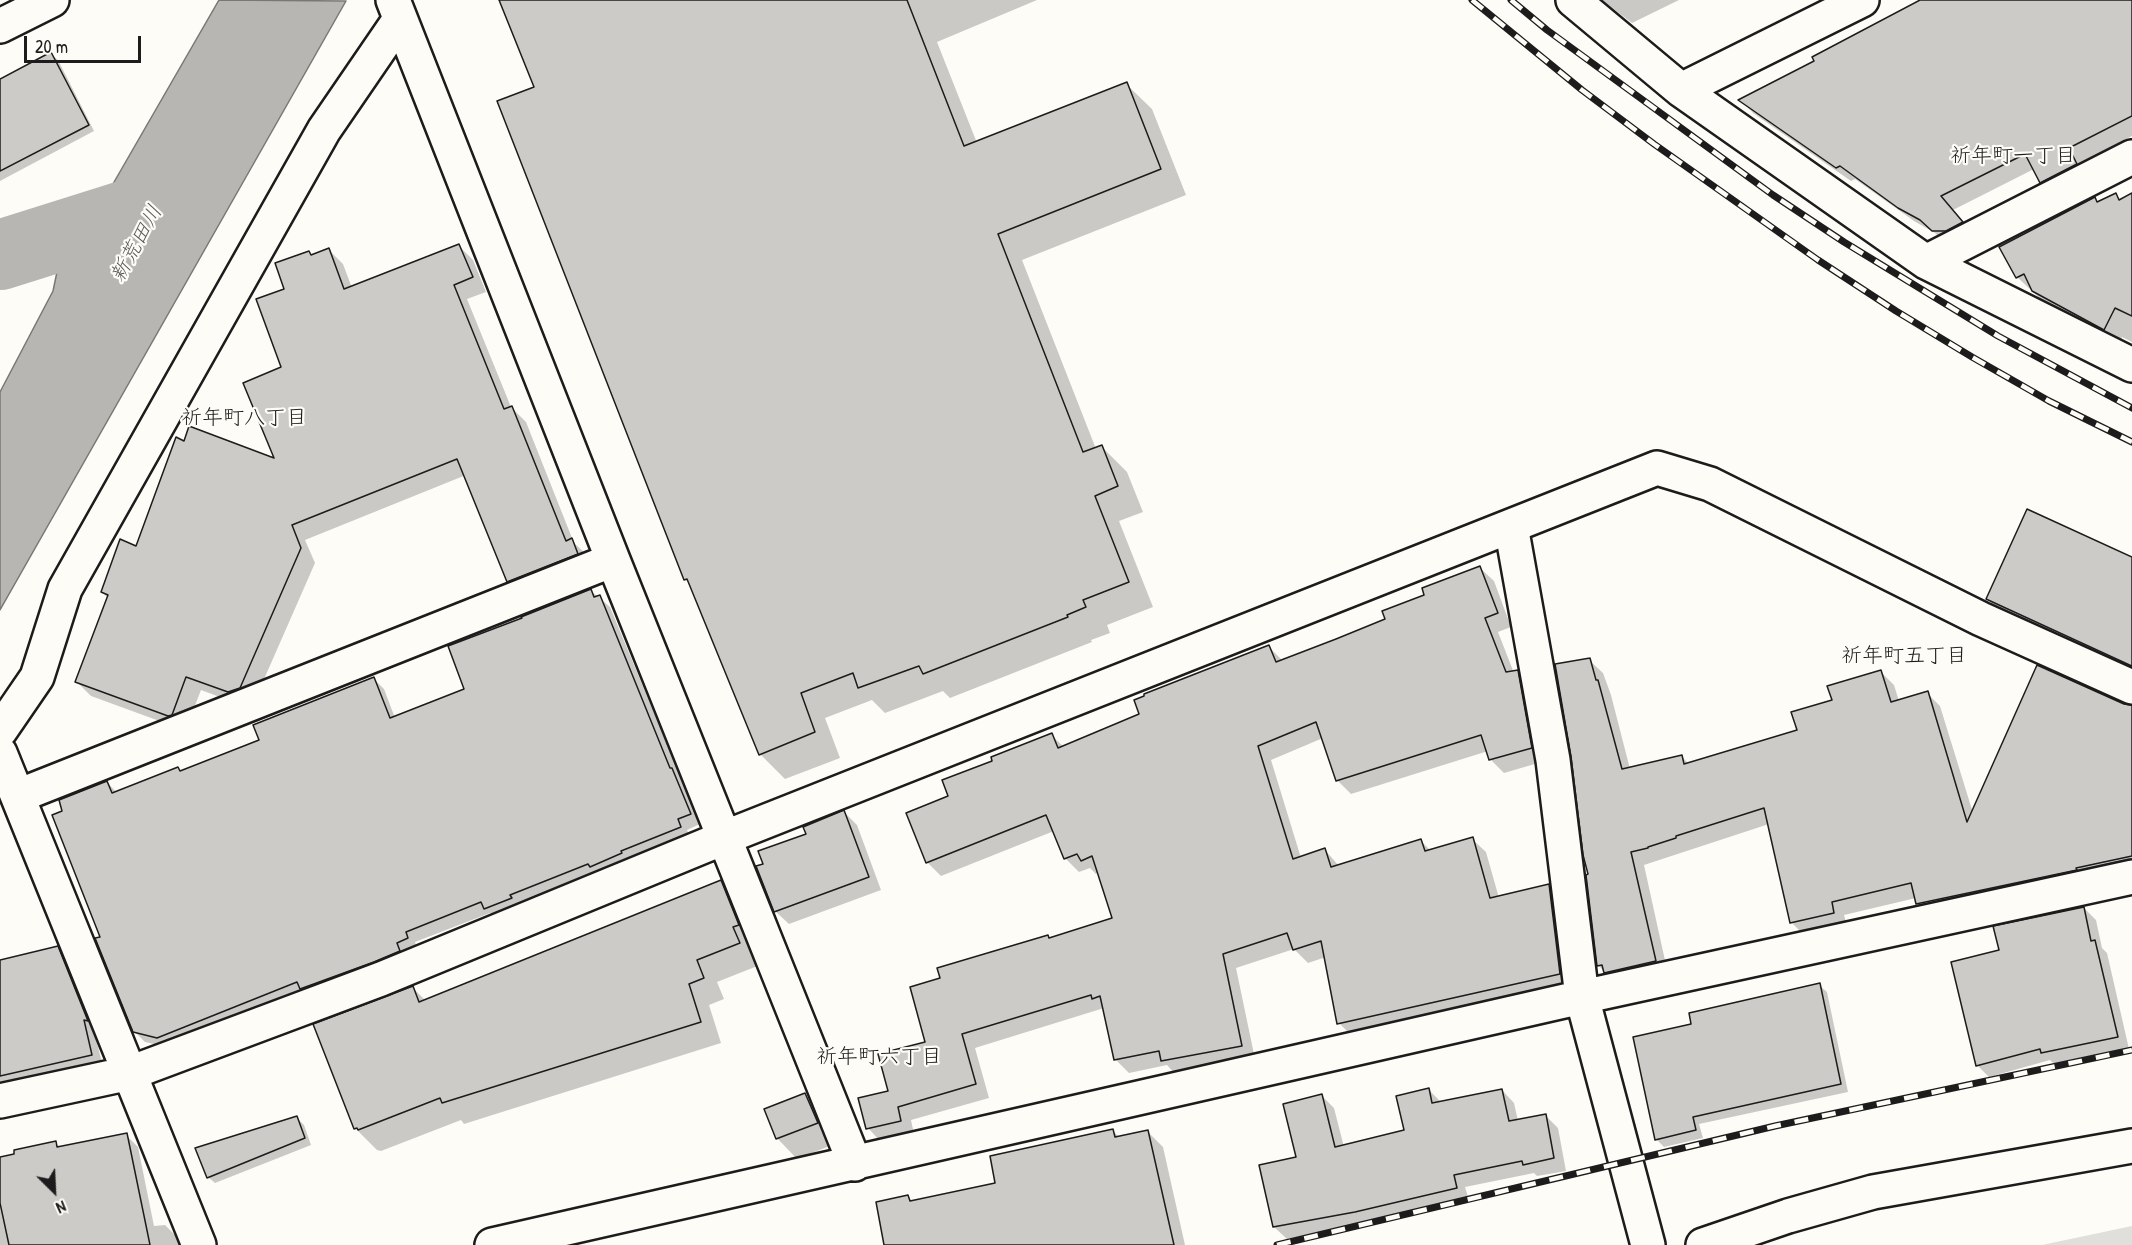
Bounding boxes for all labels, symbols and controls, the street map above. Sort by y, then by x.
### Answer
scale bar [27,24,144,62]
text: 20 m [35,34,68,59]
district label: 祈年町一丁目 [1950,143,2076,169]
water label: 新荒田川 [106,201,168,287]
district label: 祈年町八丁目 [181,405,307,431]
district label: 祈年町五丁目 [1841,643,1967,669]
district label: 祈年町六丁目 [816,1044,942,1070]
north arrow [24,1161,84,1221]
text: N [53,1196,70,1219]

